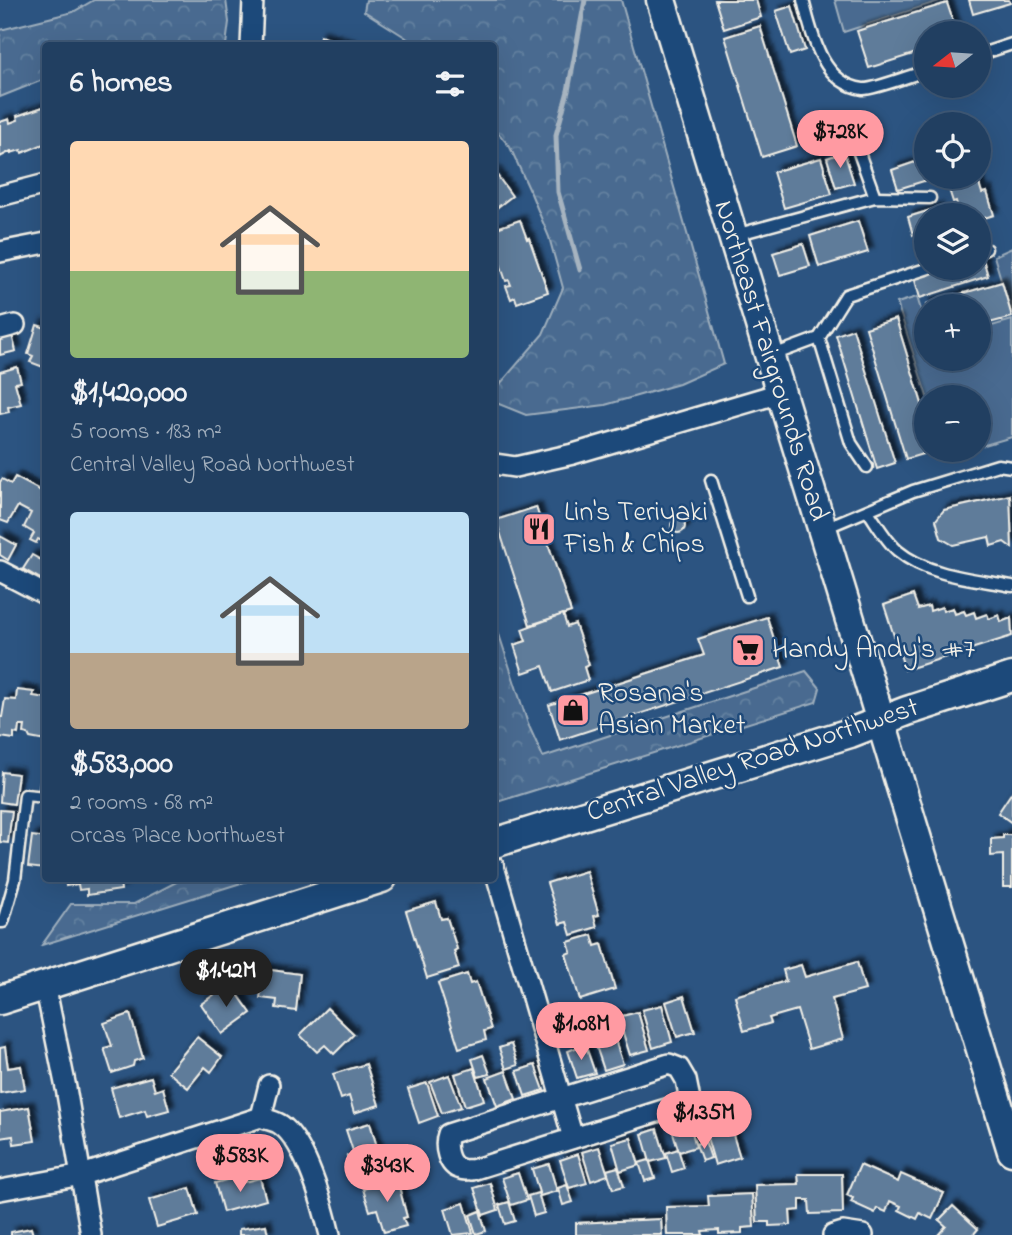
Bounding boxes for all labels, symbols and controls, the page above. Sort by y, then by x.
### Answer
north arrow [914,21,990,98]
map controls [914,21,991,462]
text: 6 homes [70,62,173,106]
icon: filters [431,65,469,103]
pin: $728K [791,110,889,170]
button: locate [914,112,991,189]
text: $728K [813,116,867,149]
icon: home [207,187,333,313]
street label: Northeast Fairgrounds Road [702,195,838,527]
button: layers [914,203,991,280]
button: + [914,294,991,371]
text: $1,420,000 [70,372,187,416]
button: − [914,385,991,462]
text: 5 rooms · 183 m² [70,416,222,449]
text: Central Valley Road Northwest [70,449,355,482]
place label: Lin's Teriyaki Fish & Chips [563,493,708,566]
restaurant icon: Lin's Teriyaki Fish & Chips [520,510,558,548]
icon: home [207,558,333,684]
place label: Handy Andy's #7 [772,630,976,671]
supermarket icon: Handy Andy's #7 [729,631,767,669]
place label: Rosana's Asian Market [598,674,745,747]
street label: Central Valley Road Northwest [582,688,924,834]
shop icon: Rosana's Asian Market [554,691,592,729]
text: $583,000 [70,743,173,787]
text: 2 rooms · 68 m² [70,787,213,820]
text: Orcas Place Northwest [70,820,285,853]
pin: $1.42M [169,950,283,1009]
text: $1.42M [196,955,256,988]
pin: $1.08M [524,1002,638,1062]
text: $1.08M [552,1008,610,1041]
pin: $1.35M [647,1092,761,1151]
text: $1.35M [673,1097,735,1130]
pin: $583K [191,1134,289,1194]
text: $583K [212,1140,268,1173]
pin: $343K [338,1144,436,1204]
text: $343K [360,1150,414,1183]

